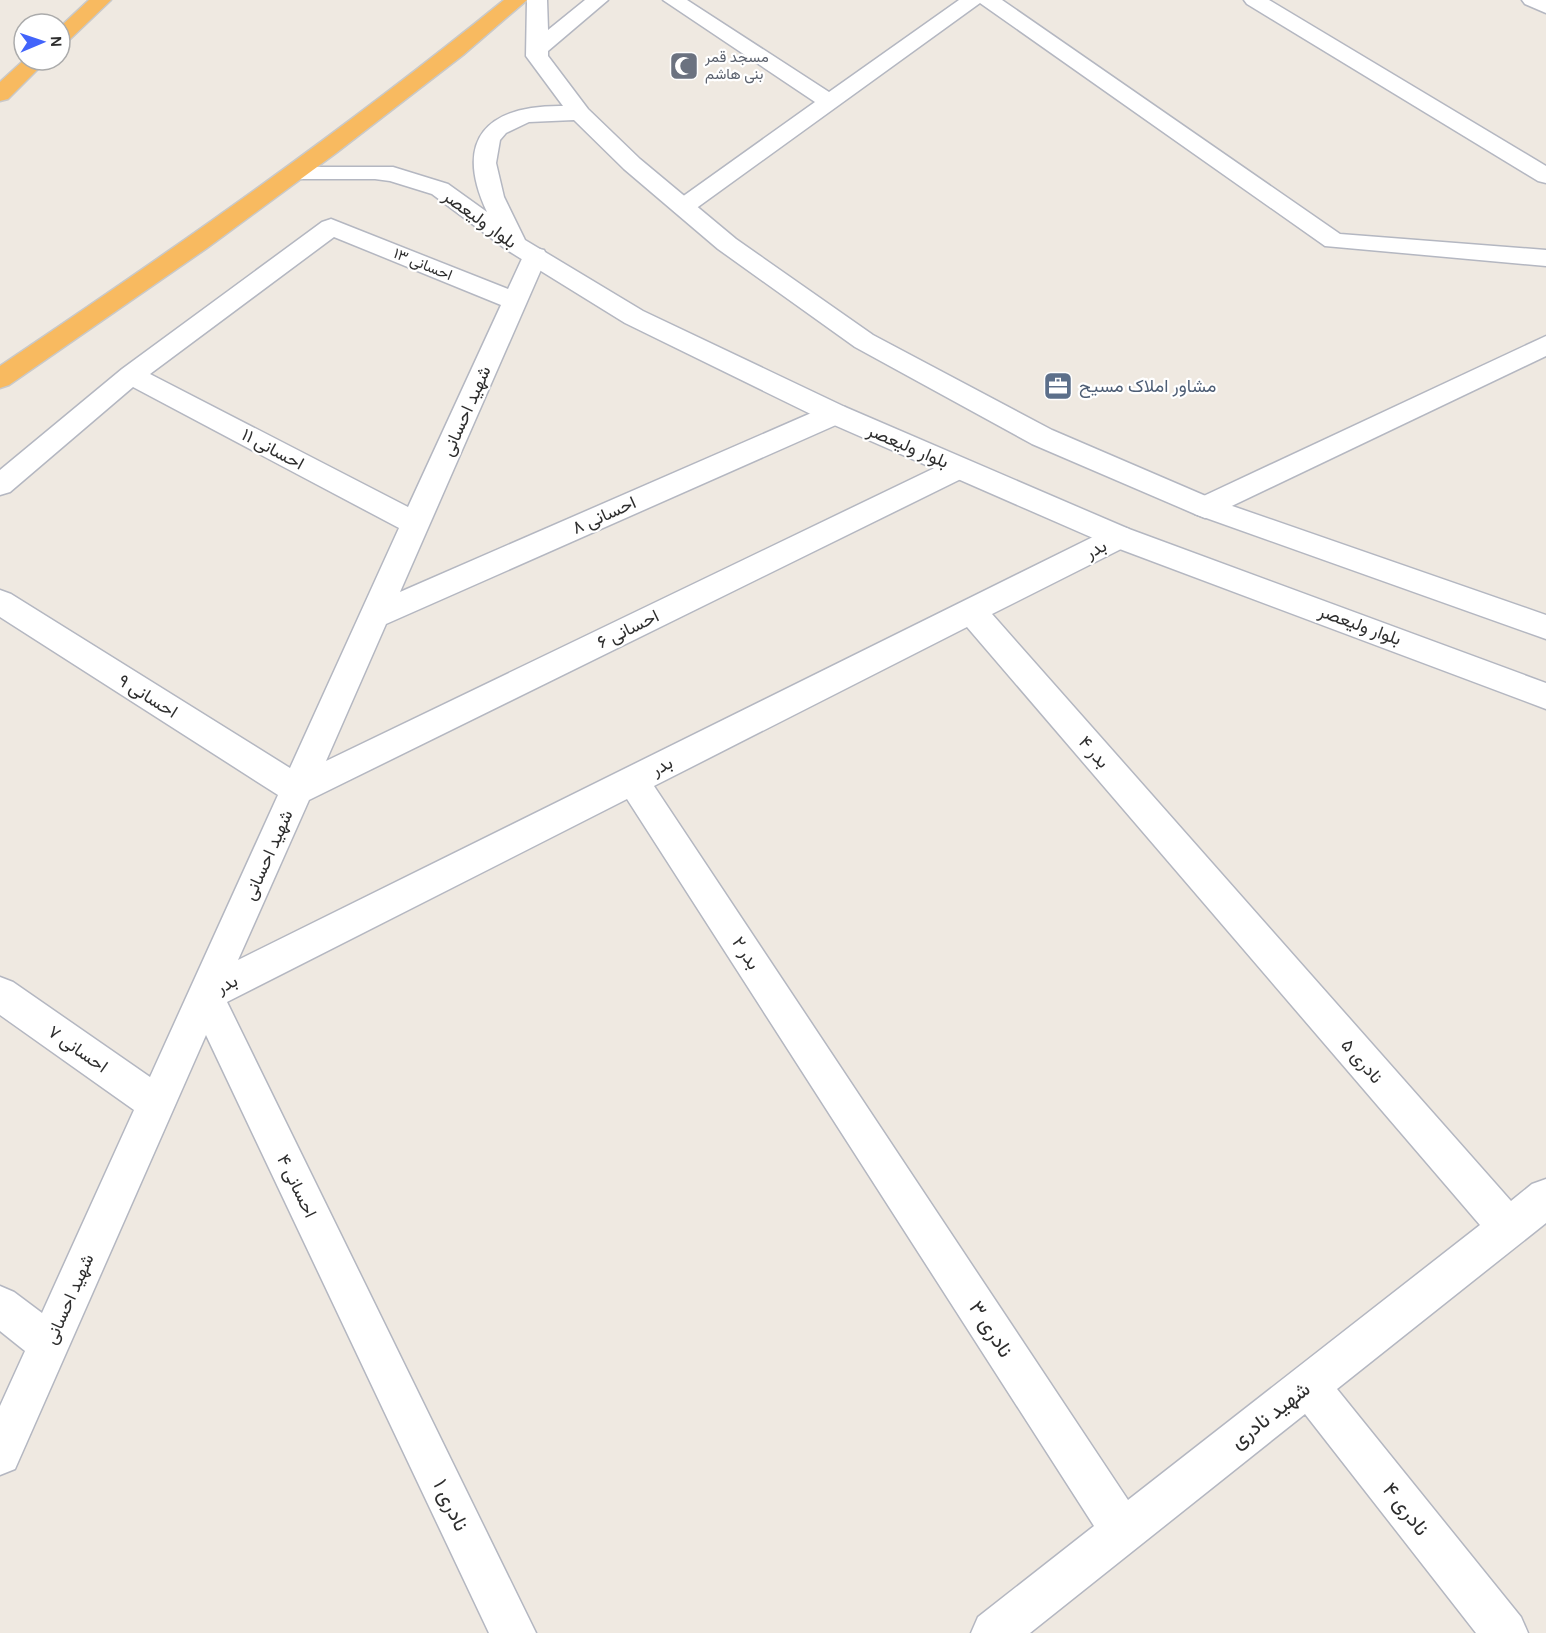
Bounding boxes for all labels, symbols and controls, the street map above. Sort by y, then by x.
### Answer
north arrow [12,12,72,72]
text: N [47,35,66,48]
place label: مسجد قمر بنی هاشم [704,48,769,84]
mosque icon: مسجد قمر بنی هاشم [668,50,700,82]
street label: بلوار ولیعصر [438,184,521,253]
street label: احسانی ۱۳ [391,244,455,285]
street label: شهید احسانی [436,362,496,460]
office icon: مشاور املاک مسیح [1042,370,1074,402]
place label: مشاور املاک مسیح [1079,375,1216,398]
street label: بلوار ولیعصر [863,419,952,473]
street label: احسانی ۱۱ [238,423,308,475]
street label: احسانی ۸ [569,491,639,539]
street label: بدر [1081,534,1110,564]
street label: بلوار ولیعصر [1315,600,1404,650]
street label: احسانی ۶ [594,605,662,653]
street label: احسانی ۹ [114,669,182,723]
street label: بدر ۴ [1074,731,1114,773]
street label: بدر [647,751,676,781]
street label: شهید احسانی [238,806,298,904]
street label: بدر ۲ [727,932,765,974]
street label: بدر [212,969,241,999]
street label: احسانی ۷ [44,1021,112,1077]
street label: نادری ۵ [1337,1034,1387,1088]
street label: احسانی ۴ [272,1151,322,1221]
street label: شهید احسانی [39,1250,99,1348]
street label: نادری ۳ [963,1296,1018,1362]
street label: شهید نادری [1225,1377,1315,1454]
street label: نادری ۱ [427,1475,474,1535]
street label: نادری ۴ [1377,1478,1434,1541]

